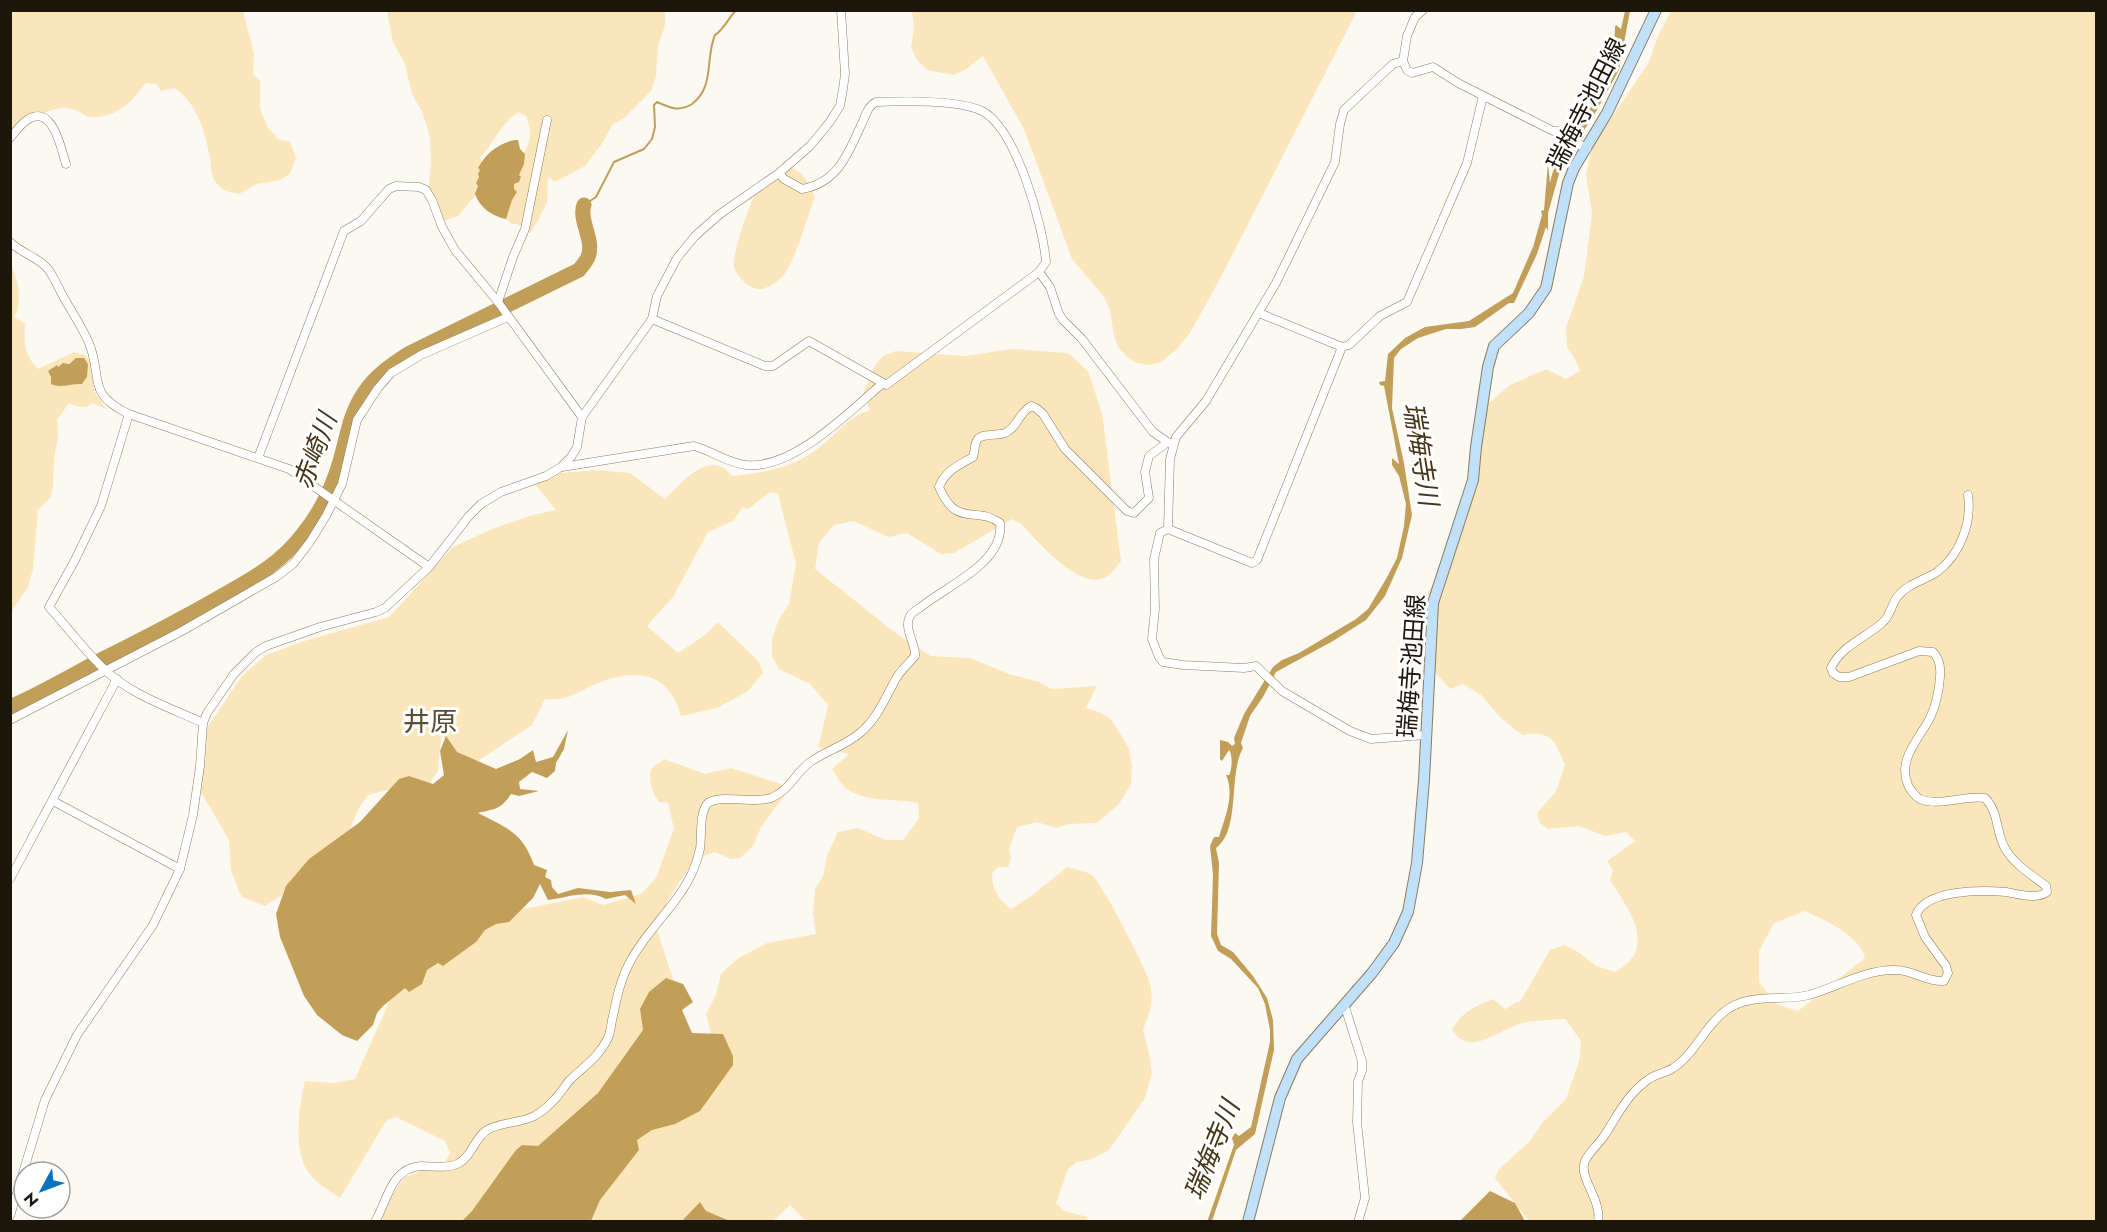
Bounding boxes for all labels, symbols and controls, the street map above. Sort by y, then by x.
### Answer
street label: 瑞梅寺池田線 [1538,32,1634,176]
water label: 瑞梅寺川 [1394,400,1448,511]
water label: 赤崎川 [284,405,347,494]
street label: 瑞梅寺池田線 [1389,593,1433,739]
district label: 井原 [403,702,457,741]
water label: 瑞梅寺川 [1175,1092,1250,1205]
north arrow [12,1160,72,1220]
text: N [18,1187,44,1212]

